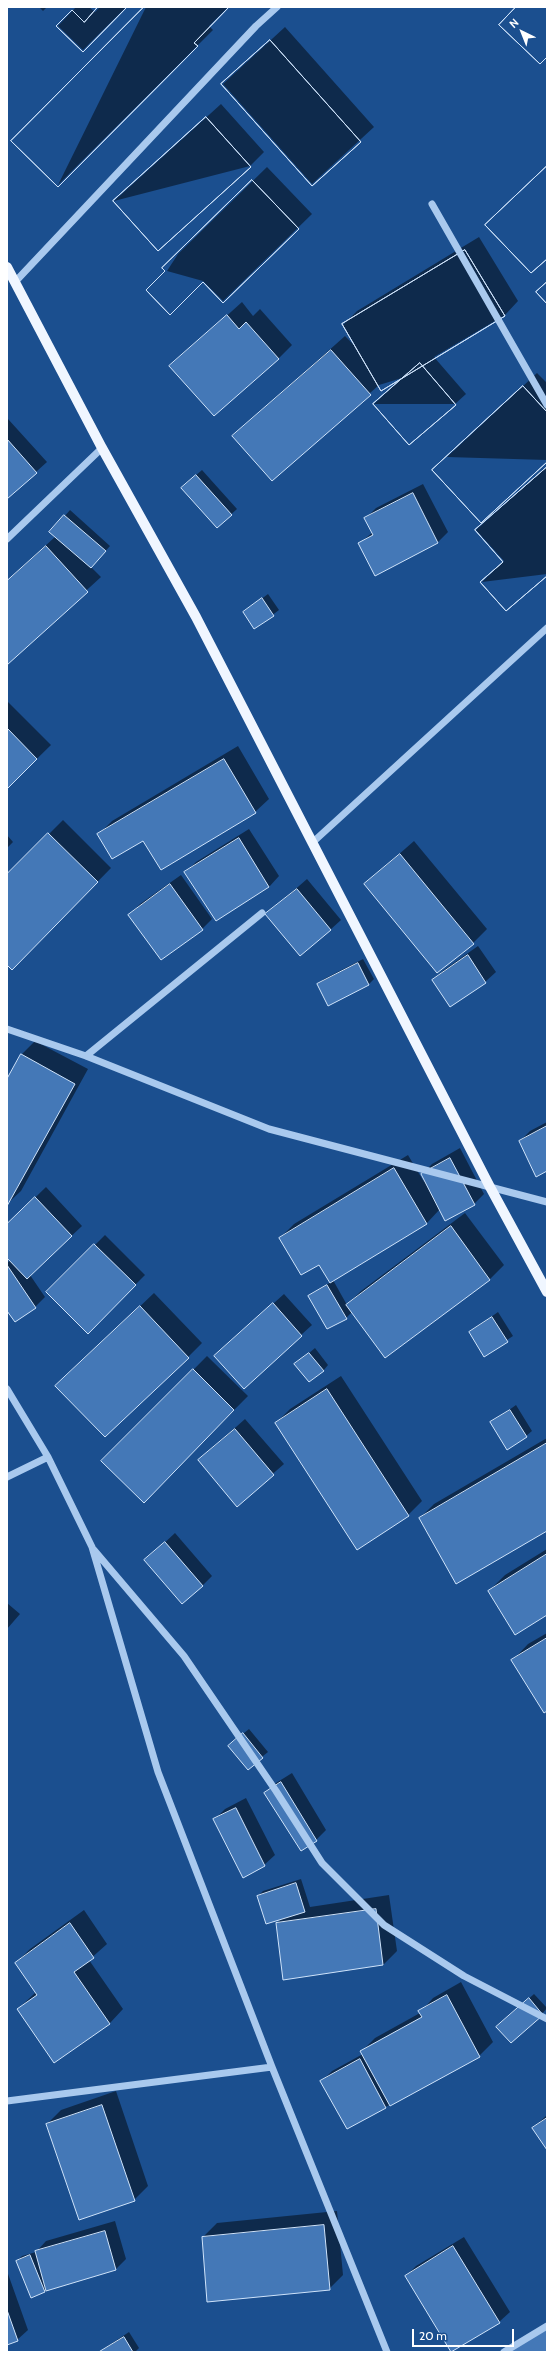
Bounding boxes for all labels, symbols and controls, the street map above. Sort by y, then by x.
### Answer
north arrow [502,12,542,52]
text: N [506,15,521,31]
scale bar [414,2321,516,2347]
text: 20 m [419,2328,447,2343]

